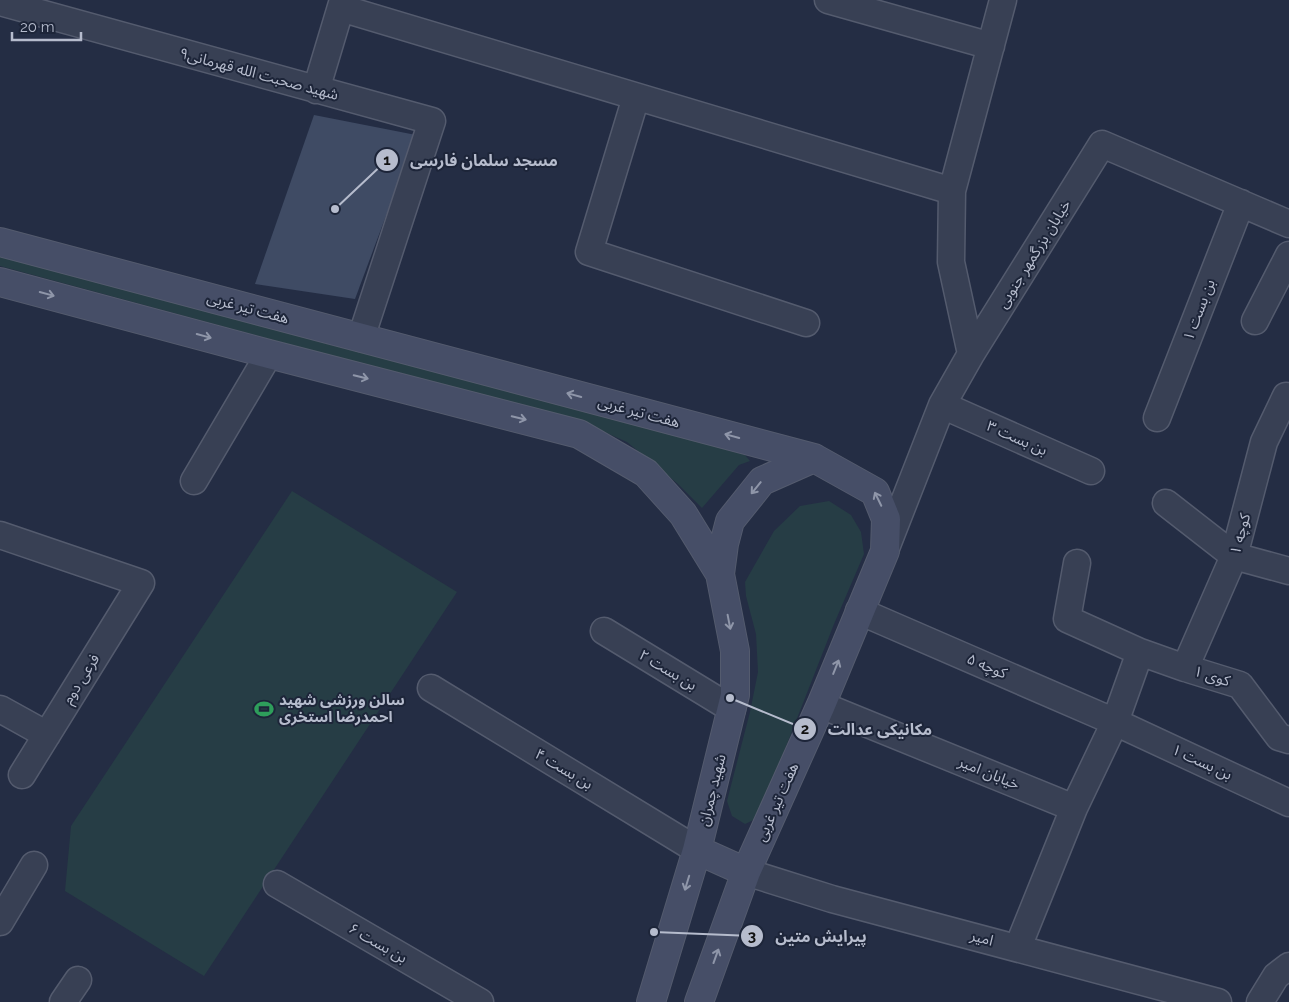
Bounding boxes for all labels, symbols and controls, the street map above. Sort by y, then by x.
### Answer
scale bar [12,10,81,42]
text: 20 m [20,18,55,36]
street label: شهید صحبت الله قهرمانی۹ [178,44,341,104]
callout: مسجد سلمان فارسی [375,145,568,176]
text: 1 [383,151,391,169]
text: مسجد سلمان فارسی [410,151,558,170]
street label: خیابان بزرگمهر جنوبی [993,196,1075,312]
street label: بن بست ۱ [1179,277,1219,343]
street label: هفت تیر غربی [205,288,291,328]
one-way arrow [39,290,55,300]
one-way arrow [196,332,212,342]
one-way arrow [353,373,369,383]
one-way arrow [567,389,583,399]
street label: هفت تیر غربی [596,392,682,432]
one-way arrow [510,414,526,423]
street label: بن بست ۳ [984,417,1050,459]
one-way arrow [724,431,740,440]
one-way arrow [750,481,761,494]
one-way arrow [872,492,882,507]
street label: کوچه ۱ [1226,511,1255,557]
one-way arrow [725,614,735,630]
street label: بن بست ۲ [636,646,700,694]
street label: فرعی دوم [59,650,105,708]
street label: کوچه ۵ [964,650,1011,684]
one-way arrow [832,660,841,675]
street label: کوی ۱ [1192,662,1233,690]
place label: سالن ورزشی شهید احمدرضا استخری [279,691,405,726]
sports icon: سالن ورزشی شهید احمدرضا استخری [253,698,275,720]
callout: مکانیکی عدالت [793,714,942,745]
text: 2 [801,720,809,738]
text: مکانیکی عدالت [828,720,932,739]
street label: بن بست ۱ [1169,740,1235,784]
street label: بن بست ۴ [532,745,596,793]
street label: شهید چمران [694,752,731,828]
street label: خیابان امیر [955,752,1022,793]
street label: هفت تیر غربی [752,760,802,844]
one-way arrow [682,875,691,891]
street label: بن بست ۶ [346,919,410,967]
callout: پیرایش متین [740,921,876,952]
street label: امیر [968,926,995,950]
text: 3 [748,927,756,945]
text: پیرایش متین [775,927,867,947]
one-way arrow [711,948,721,964]

